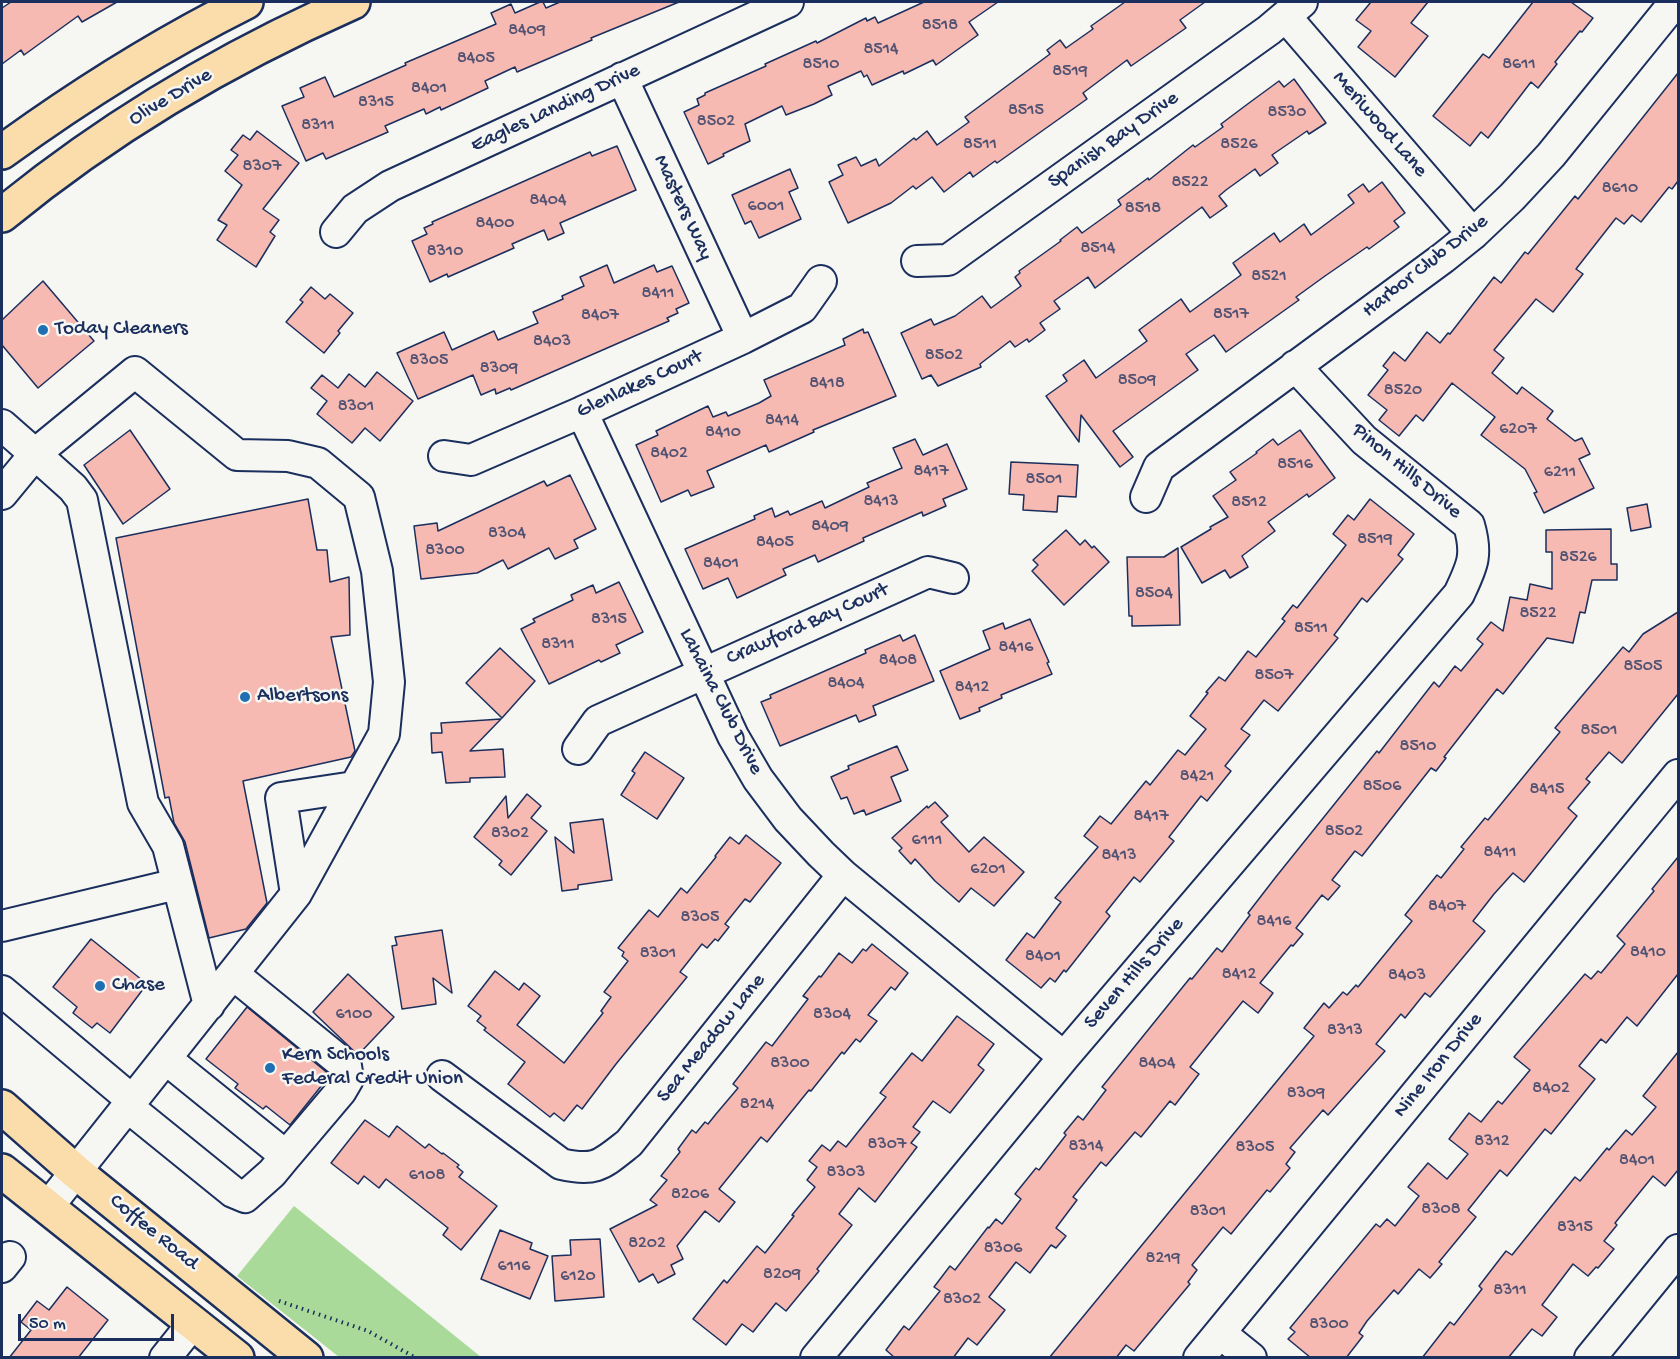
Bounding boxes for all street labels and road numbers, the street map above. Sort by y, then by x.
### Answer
street label: Eagles Landing Drive [467,59,645,159]
street label: Olive Drive [125,63,217,133]
street label: Meriwood Lane [1326,67,1432,183]
street label: Spanish Bay Drive [1044,87,1184,195]
street label: Masters Way [647,151,717,265]
street label: Harbor Club Drive [1358,210,1494,324]
street label: Glenlakes Court [573,345,707,425]
street label: Pinon Hills Drive [1346,419,1466,525]
street label: Crawford Bay Court [723,578,893,672]
street label: Lahaina Club Drive [672,624,768,780]
street label: Seven Hills Drive [1080,913,1190,1035]
street label: Sea Meadow Lane [652,969,772,1109]
street label: Nine Iron Drive [1389,1008,1489,1124]
street label: Coffee Road [103,1189,203,1277]

